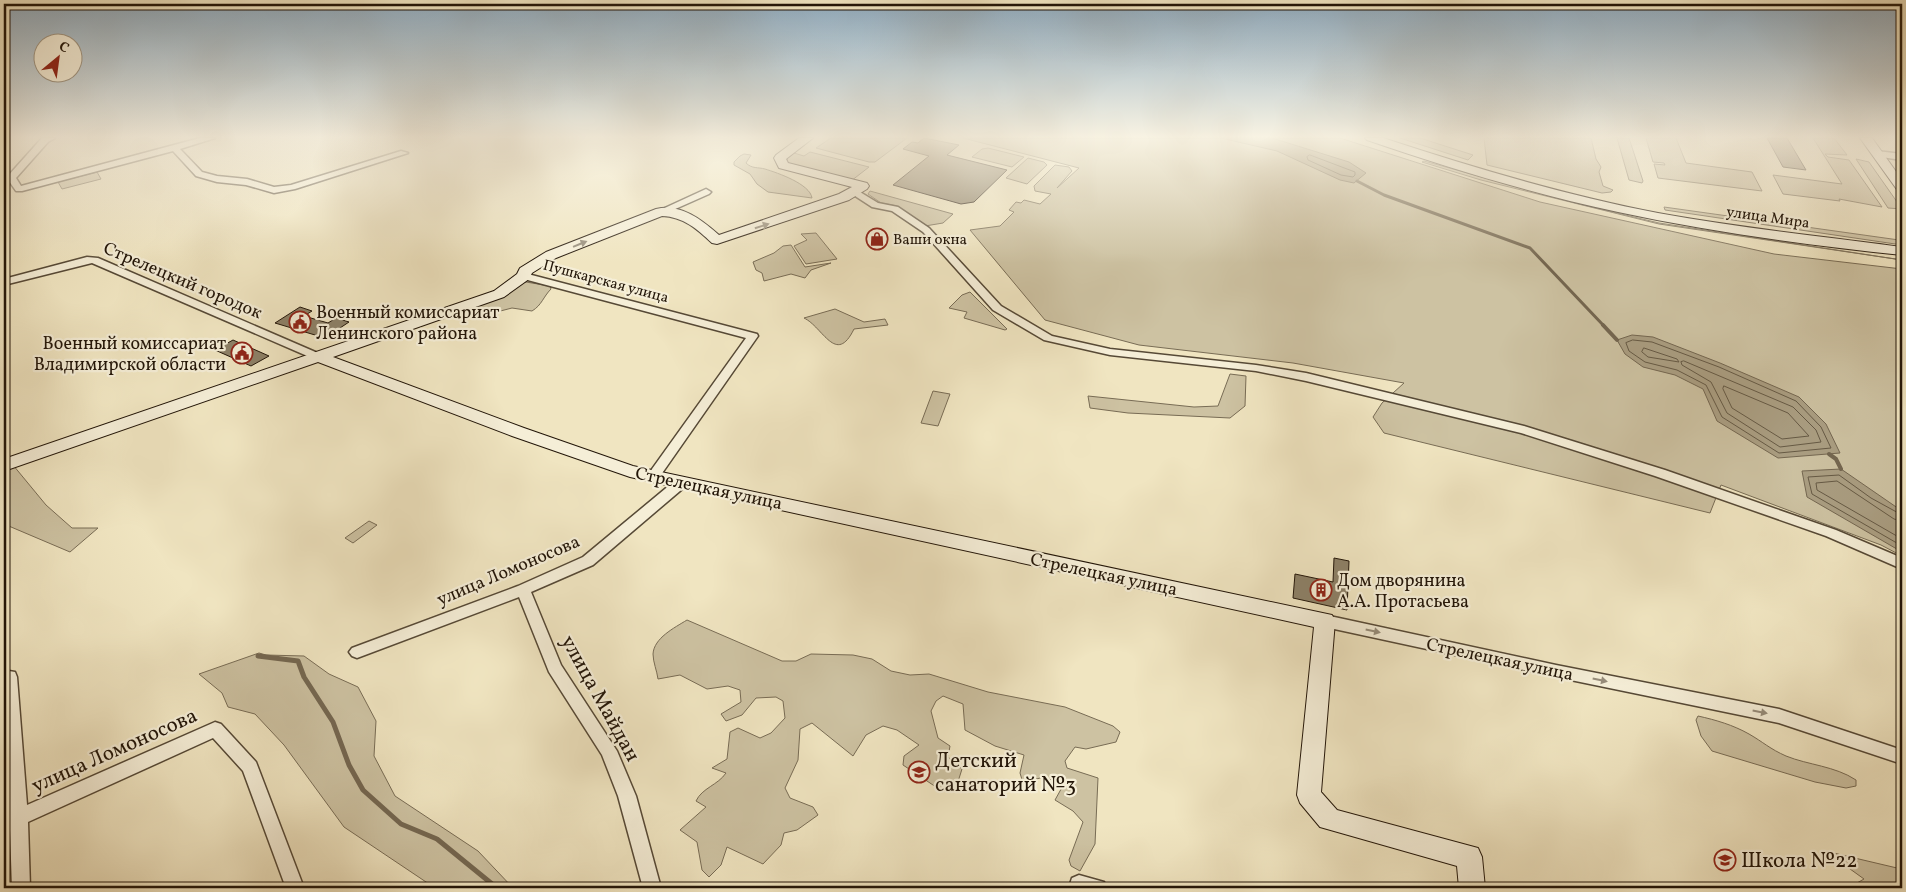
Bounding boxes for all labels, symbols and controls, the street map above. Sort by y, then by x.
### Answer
north arrow [32,32,82,82]
text: С [55,37,72,58]
street label: улица Мира [1725,202,1811,235]
one-way arrow [755,221,770,229]
shop icon: Ваши окна [865,227,889,251]
place label: Ваши окна [893,230,967,251]
street label: Стрелецкий городок [99,237,266,326]
one-way arrow [573,240,588,248]
street label: Пушкарская улица [541,256,671,309]
place label: Военный комиссариат Ленинского района [316,301,499,347]
public building icon: Военный комиссариат Ленинского района [288,310,312,334]
place label: Военный комиссариат Владимирской области [34,332,226,378]
public building icon: Военный комиссариат Владимирской области [230,341,254,365]
street label: Стрелецкая улица [633,462,784,517]
street label: улица Ломоносова [433,530,584,613]
street label: Стрелецкая улица [1028,548,1179,603]
place label: Дом дворянина А.А. Протасьева [1337,569,1469,615]
building icon: Дом дворянина А.А. Протасьева [1309,578,1333,602]
one-way arrow [1365,628,1381,636]
street label: улица Майдан [553,630,647,767]
street label: Стрелецкая улица [1424,633,1575,688]
one-way arrow [1593,676,1608,684]
street label: улица Ломоносова [27,702,202,801]
one-way arrow [1752,709,1768,717]
place label: Детский санаторий №3 [935,747,1076,800]
school or university icon: Детский санаторий №3 [907,760,931,784]
place label: Школа №22 [1741,847,1857,876]
school or university icon: Школа №22 [1713,848,1737,872]

